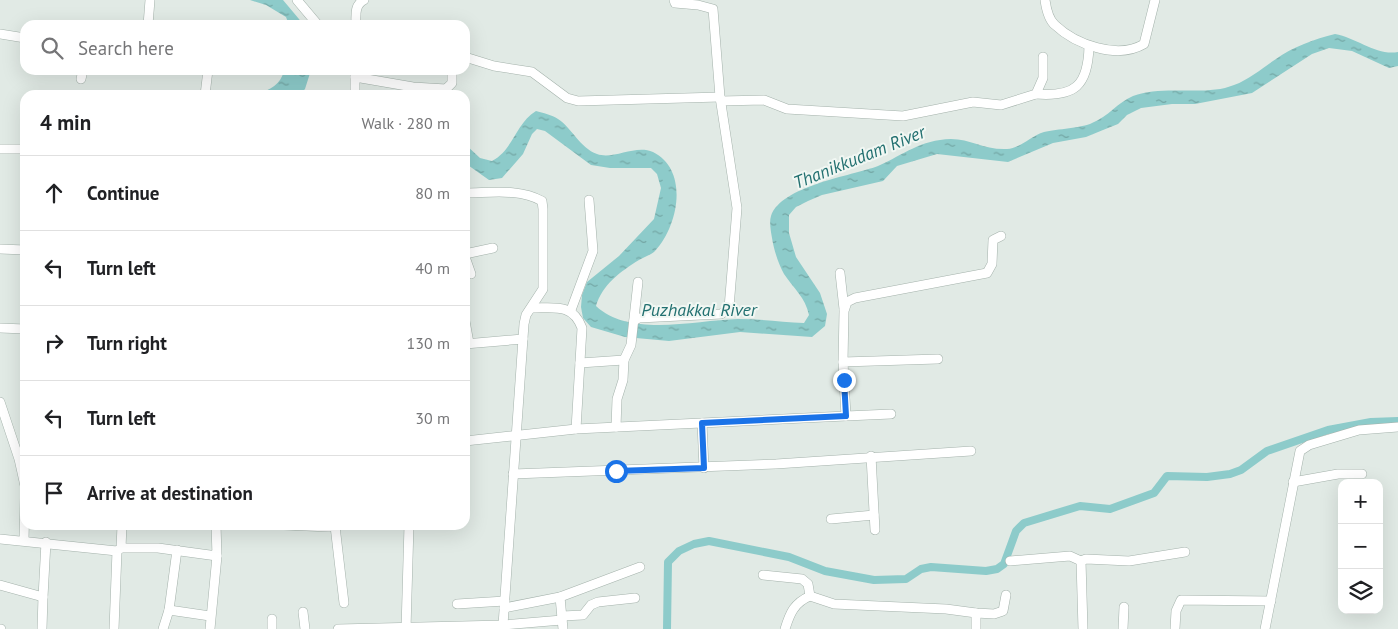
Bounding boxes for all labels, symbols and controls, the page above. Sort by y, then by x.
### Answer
search box [20,20,470,75]
icon: search [38,34,66,62]
text: Search here [78,36,174,60]
text: 4 min [40,109,91,136]
text: Walk · 280 m [361,113,450,133]
water label: Thanikkudam River [790,120,929,194]
icon: ahead [40,179,68,207]
text: Continue [87,181,159,205]
text: 80 m [415,183,450,203]
icon: left [40,254,68,282]
text: Turn left [87,256,156,280]
text: 40 m [415,258,450,278]
water label: Puzhakkal River [641,298,758,321]
icon: right [40,329,68,357]
text: Turn right [87,331,167,355]
text: 130 m [407,333,450,353]
route end [833,369,856,392]
icon: left [40,404,68,432]
text: Turn left [87,406,156,430]
text: 30 m [415,408,450,428]
route start [605,460,628,483]
icon: arrive [40,479,68,507]
map controls [1338,479,1383,614]
button: + [1338,479,1383,524]
text: Arrive at destination [87,481,253,505]
button: − [1338,524,1383,569]
button: layers [1338,569,1383,614]

